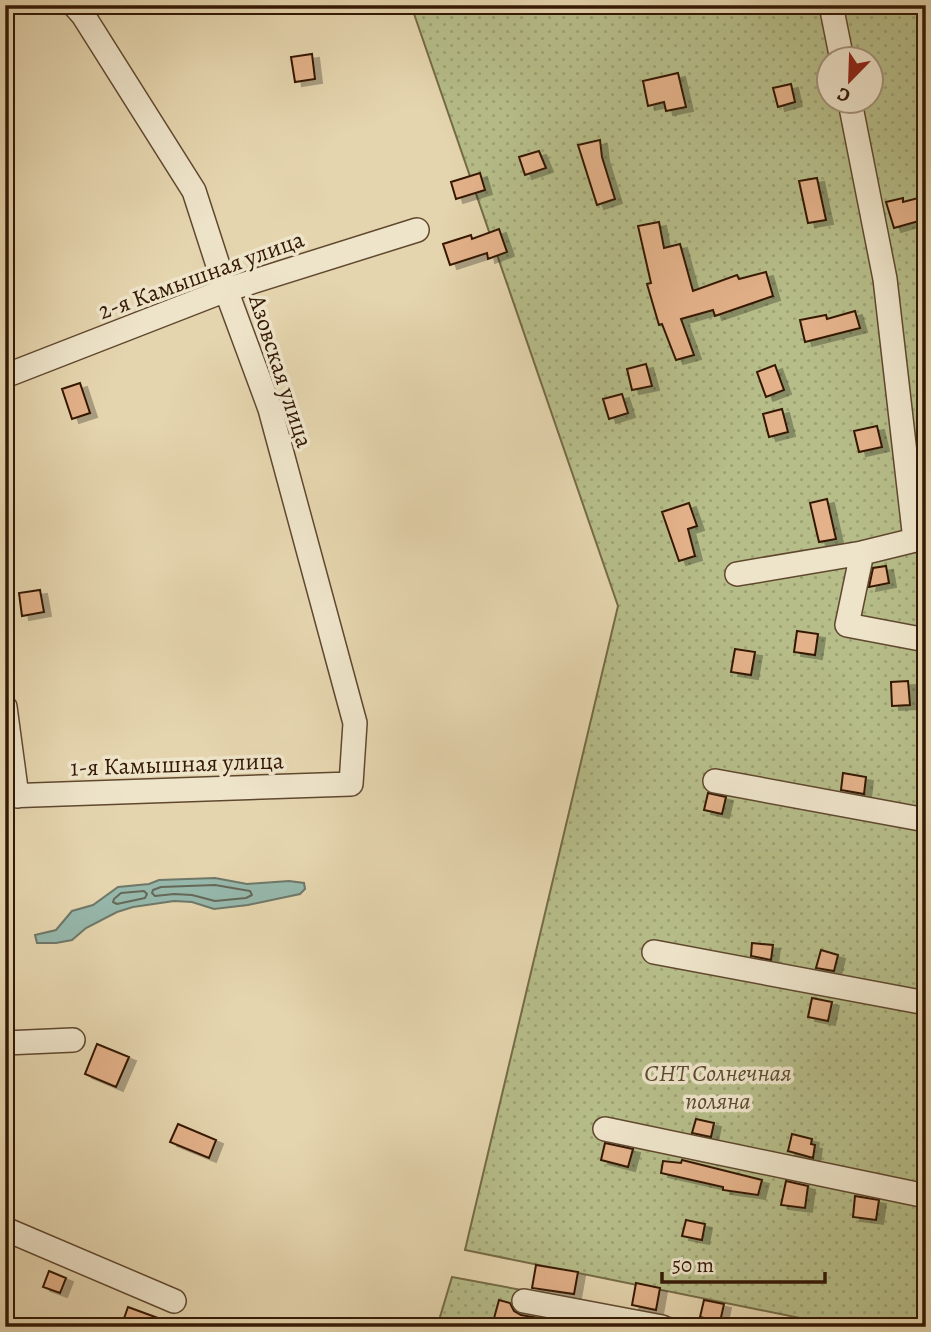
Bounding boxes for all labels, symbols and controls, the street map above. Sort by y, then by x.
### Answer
north arrow [816,46,886,116]
text: С [833,80,854,109]
street label: 2-я Камышная улица [94,223,308,327]
street label: Азовская улица [241,290,321,452]
street label: 1-я Камышная улица [70,744,284,784]
park label: СНТ Солнечная поляна [644,1057,792,1117]
scale bar [662,1241,824,1285]
text: 50 m [672,1251,714,1279]

